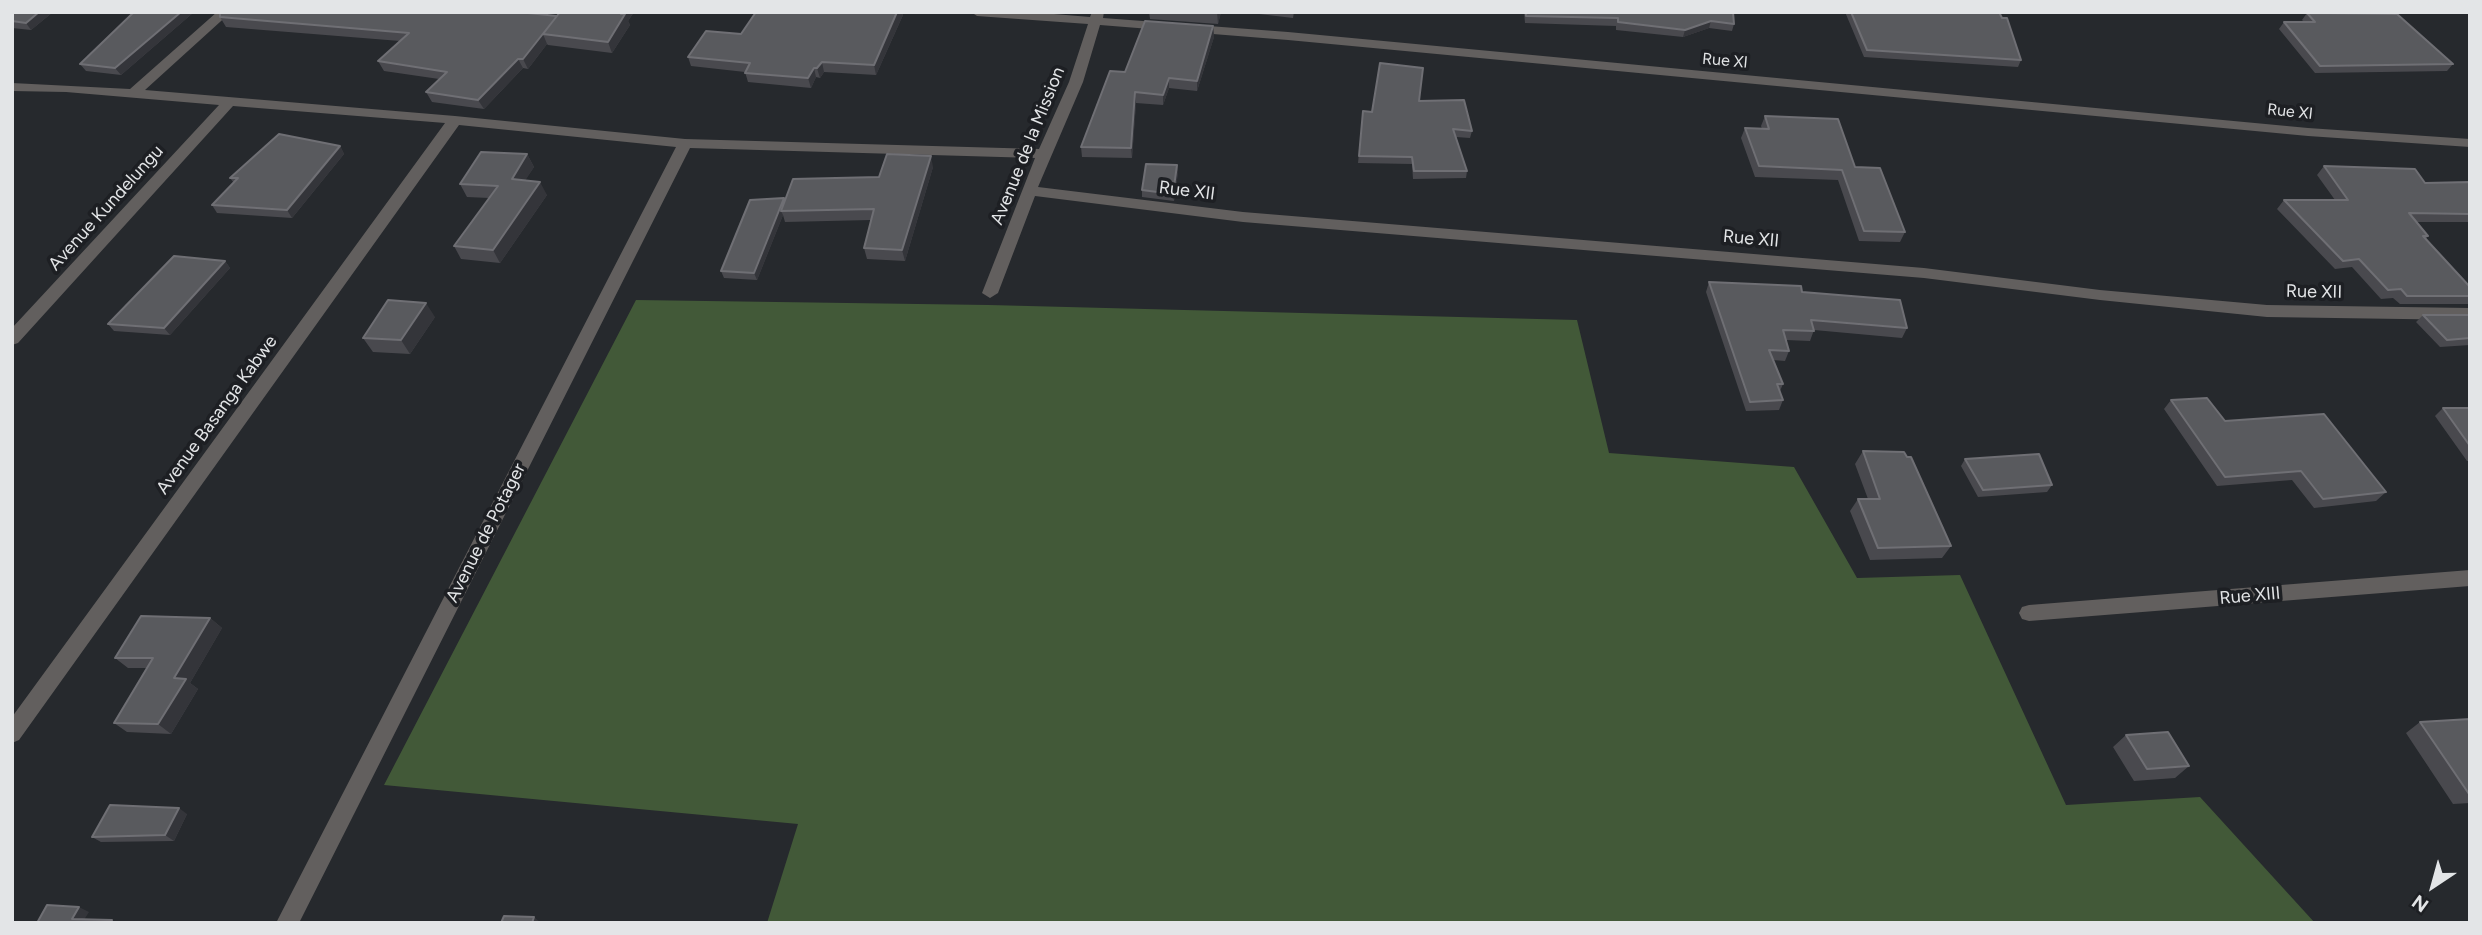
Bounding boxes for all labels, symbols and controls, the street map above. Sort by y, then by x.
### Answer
street label: Rue XI [1701,49,1749,73]
street label: Avenue de la Mission [986,64,1070,228]
street label: Rue XI [2266,100,2314,124]
street label: Avenue Kundelungu [44,141,168,275]
street label: Rue XII [1158,177,1216,205]
street label: Rue XII [1722,226,1780,252]
street label: Rue XII [2286,281,2342,303]
street label: Avenue Basanga Kabwe [152,331,282,499]
street label: Avenue de Potager [442,460,530,606]
street label: Rue XIII [2219,583,2281,609]
north arrow [2398,851,2468,921]
text: N [2408,890,2433,917]

